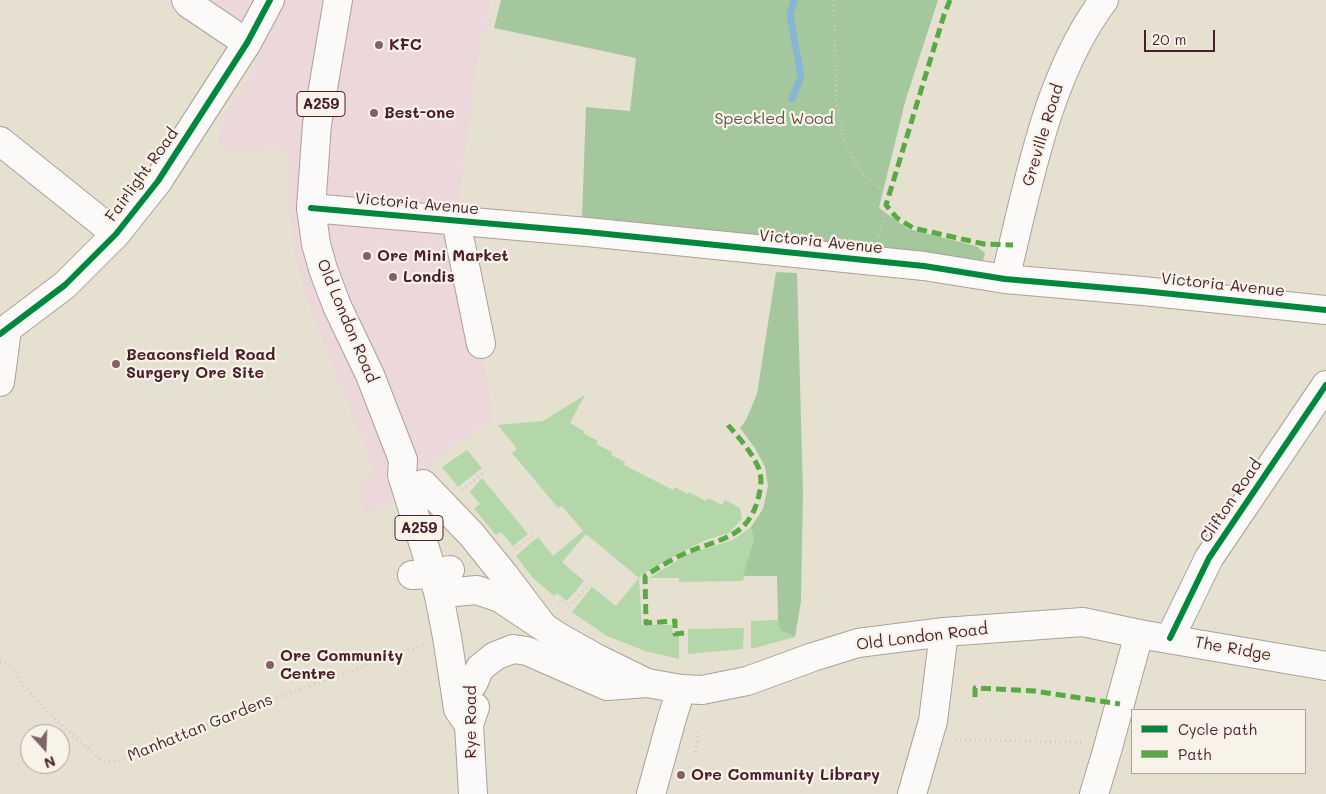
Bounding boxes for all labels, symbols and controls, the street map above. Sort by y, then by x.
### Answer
scale bar [1146,20,1217,52]
text: 20 m [1152,29,1186,49]
place label: KFC [389,35,422,55]
marker: KFC [373,39,385,51]
street label: Greville Road [1018,81,1068,189]
road number: A259 [297,92,345,116]
place label: Best-one [384,103,455,123]
marker: Best-one [368,107,380,119]
park label: Speckled Wood [714,109,834,129]
street label: Fairlight Road [102,124,182,226]
street label: Victoria Avenue [354,189,480,219]
street label: Victoria Avenue [758,226,884,258]
place label: Ore Mini Market [377,246,509,266]
marker: Ore Mini Market [361,250,373,262]
street label: Old London Road [312,256,382,386]
place label: Londis [403,267,455,287]
street label: Victoria Avenue [1160,269,1286,301]
marker: Londis [387,271,399,283]
place label: Beaconsfield Road Surgery Ore Site [126,345,275,383]
marker: Beaconsfield Road Surgery Ore Site [110,358,122,370]
street label: Clifton Road [1196,455,1266,547]
road number: A259 [395,516,443,540]
street label: Old London Road [855,619,989,655]
street label: The Ridge [1193,633,1273,665]
place label: Ore Community Centre [280,646,403,684]
marker: Ore Community Centre [264,659,276,671]
street label: Rye Road [461,685,481,759]
street label: Manhattan Gardens [124,690,276,766]
legend [1131,709,1306,774]
text: Cycle path [1178,719,1257,739]
north arrow [20,724,70,774]
text: Path [1178,744,1212,764]
text: N [42,752,58,773]
place label: Ore Community Library [691,765,880,785]
marker: Ore Community Library [675,769,687,781]

